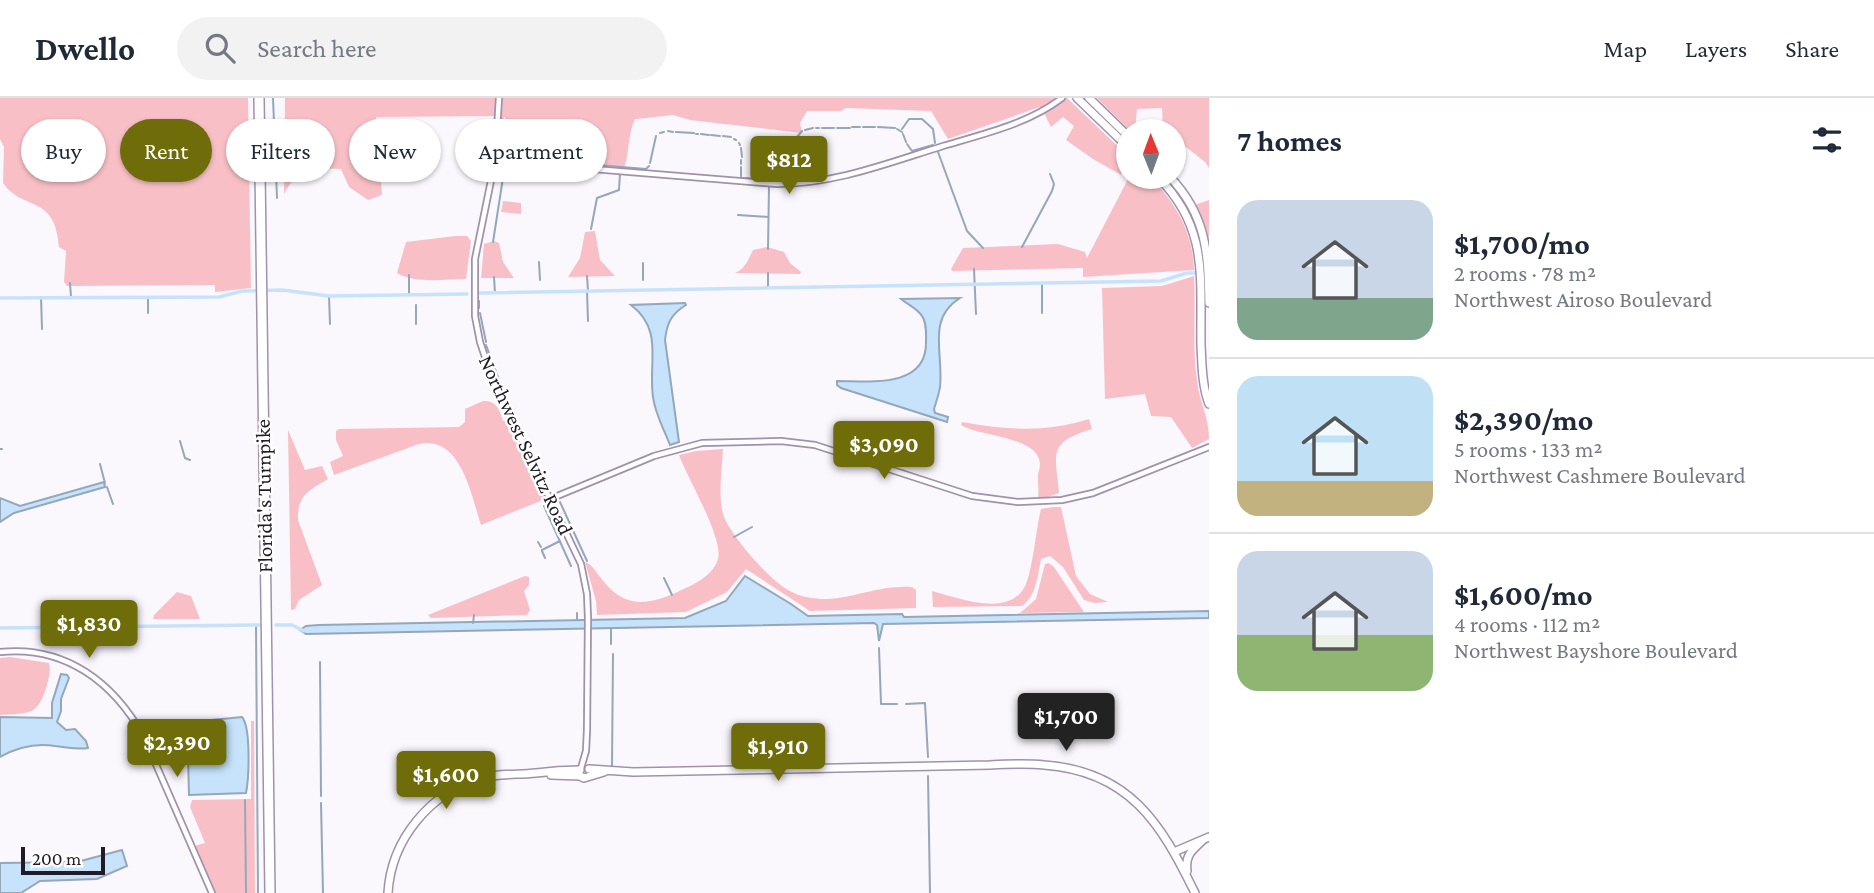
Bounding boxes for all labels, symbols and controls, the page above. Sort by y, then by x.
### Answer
search box [177,17,667,80]
icon: search [201,29,239,67]
text: Dwello [35,30,135,67]
text: Search here [257,34,377,63]
text: Map [1603,35,1647,62]
text: Layers [1685,35,1747,62]
text: Share [1785,35,1839,62]
chip: Buy [21,119,106,182]
chip: Rent [120,119,212,182]
chip: Filters [226,119,335,182]
chip: New [349,119,441,182]
chip: Apartment [455,119,607,182]
north arrow [1116,119,1186,189]
map controls [1116,119,1186,189]
icon: filters [1808,121,1846,159]
text: 7 homes [1237,124,1342,157]
pin: $812 [748,136,830,196]
text: $812 [766,146,812,172]
text: $1,700/mo [1454,227,1590,260]
icon: home [1293,228,1377,312]
text: 2 rooms · 78 m² [1454,260,1596,286]
text: Northwest Airoso Boulevard [1454,286,1712,312]
street label: Northwest Selvitz Road [474,351,578,539]
text: $2,390/mo [1454,403,1593,436]
icon: home [1293,404,1377,488]
street label: Florida's Turnpike [251,419,277,573]
pin: $3,090 [827,422,941,481]
text: $3,090 [849,431,919,457]
text: 5 rooms · 133 m² [1454,436,1602,462]
text: Northwest Cashmere Boulevard [1454,462,1746,488]
text: $1,600/mo [1454,578,1593,611]
icon: home [1293,579,1377,663]
pin: $1,830 [32,601,146,660]
text: $1,830 [57,610,121,636]
text: 4 rooms · 112 m² [1454,611,1600,637]
text: Northwest Bayshore Boulevard [1454,637,1738,663]
pin: $1,700 [1009,694,1123,753]
text: $1,700 [1034,703,1098,729]
pin: $2,390 [120,720,234,779]
pin: $1,910 [721,724,835,783]
text: $2,390 [143,729,211,755]
text: $1,910 [747,733,809,759]
pin: $1,600 [389,752,503,811]
text: $1,600 [413,761,479,787]
scale bar [21,844,105,876]
text: 200 m [32,848,81,869]

